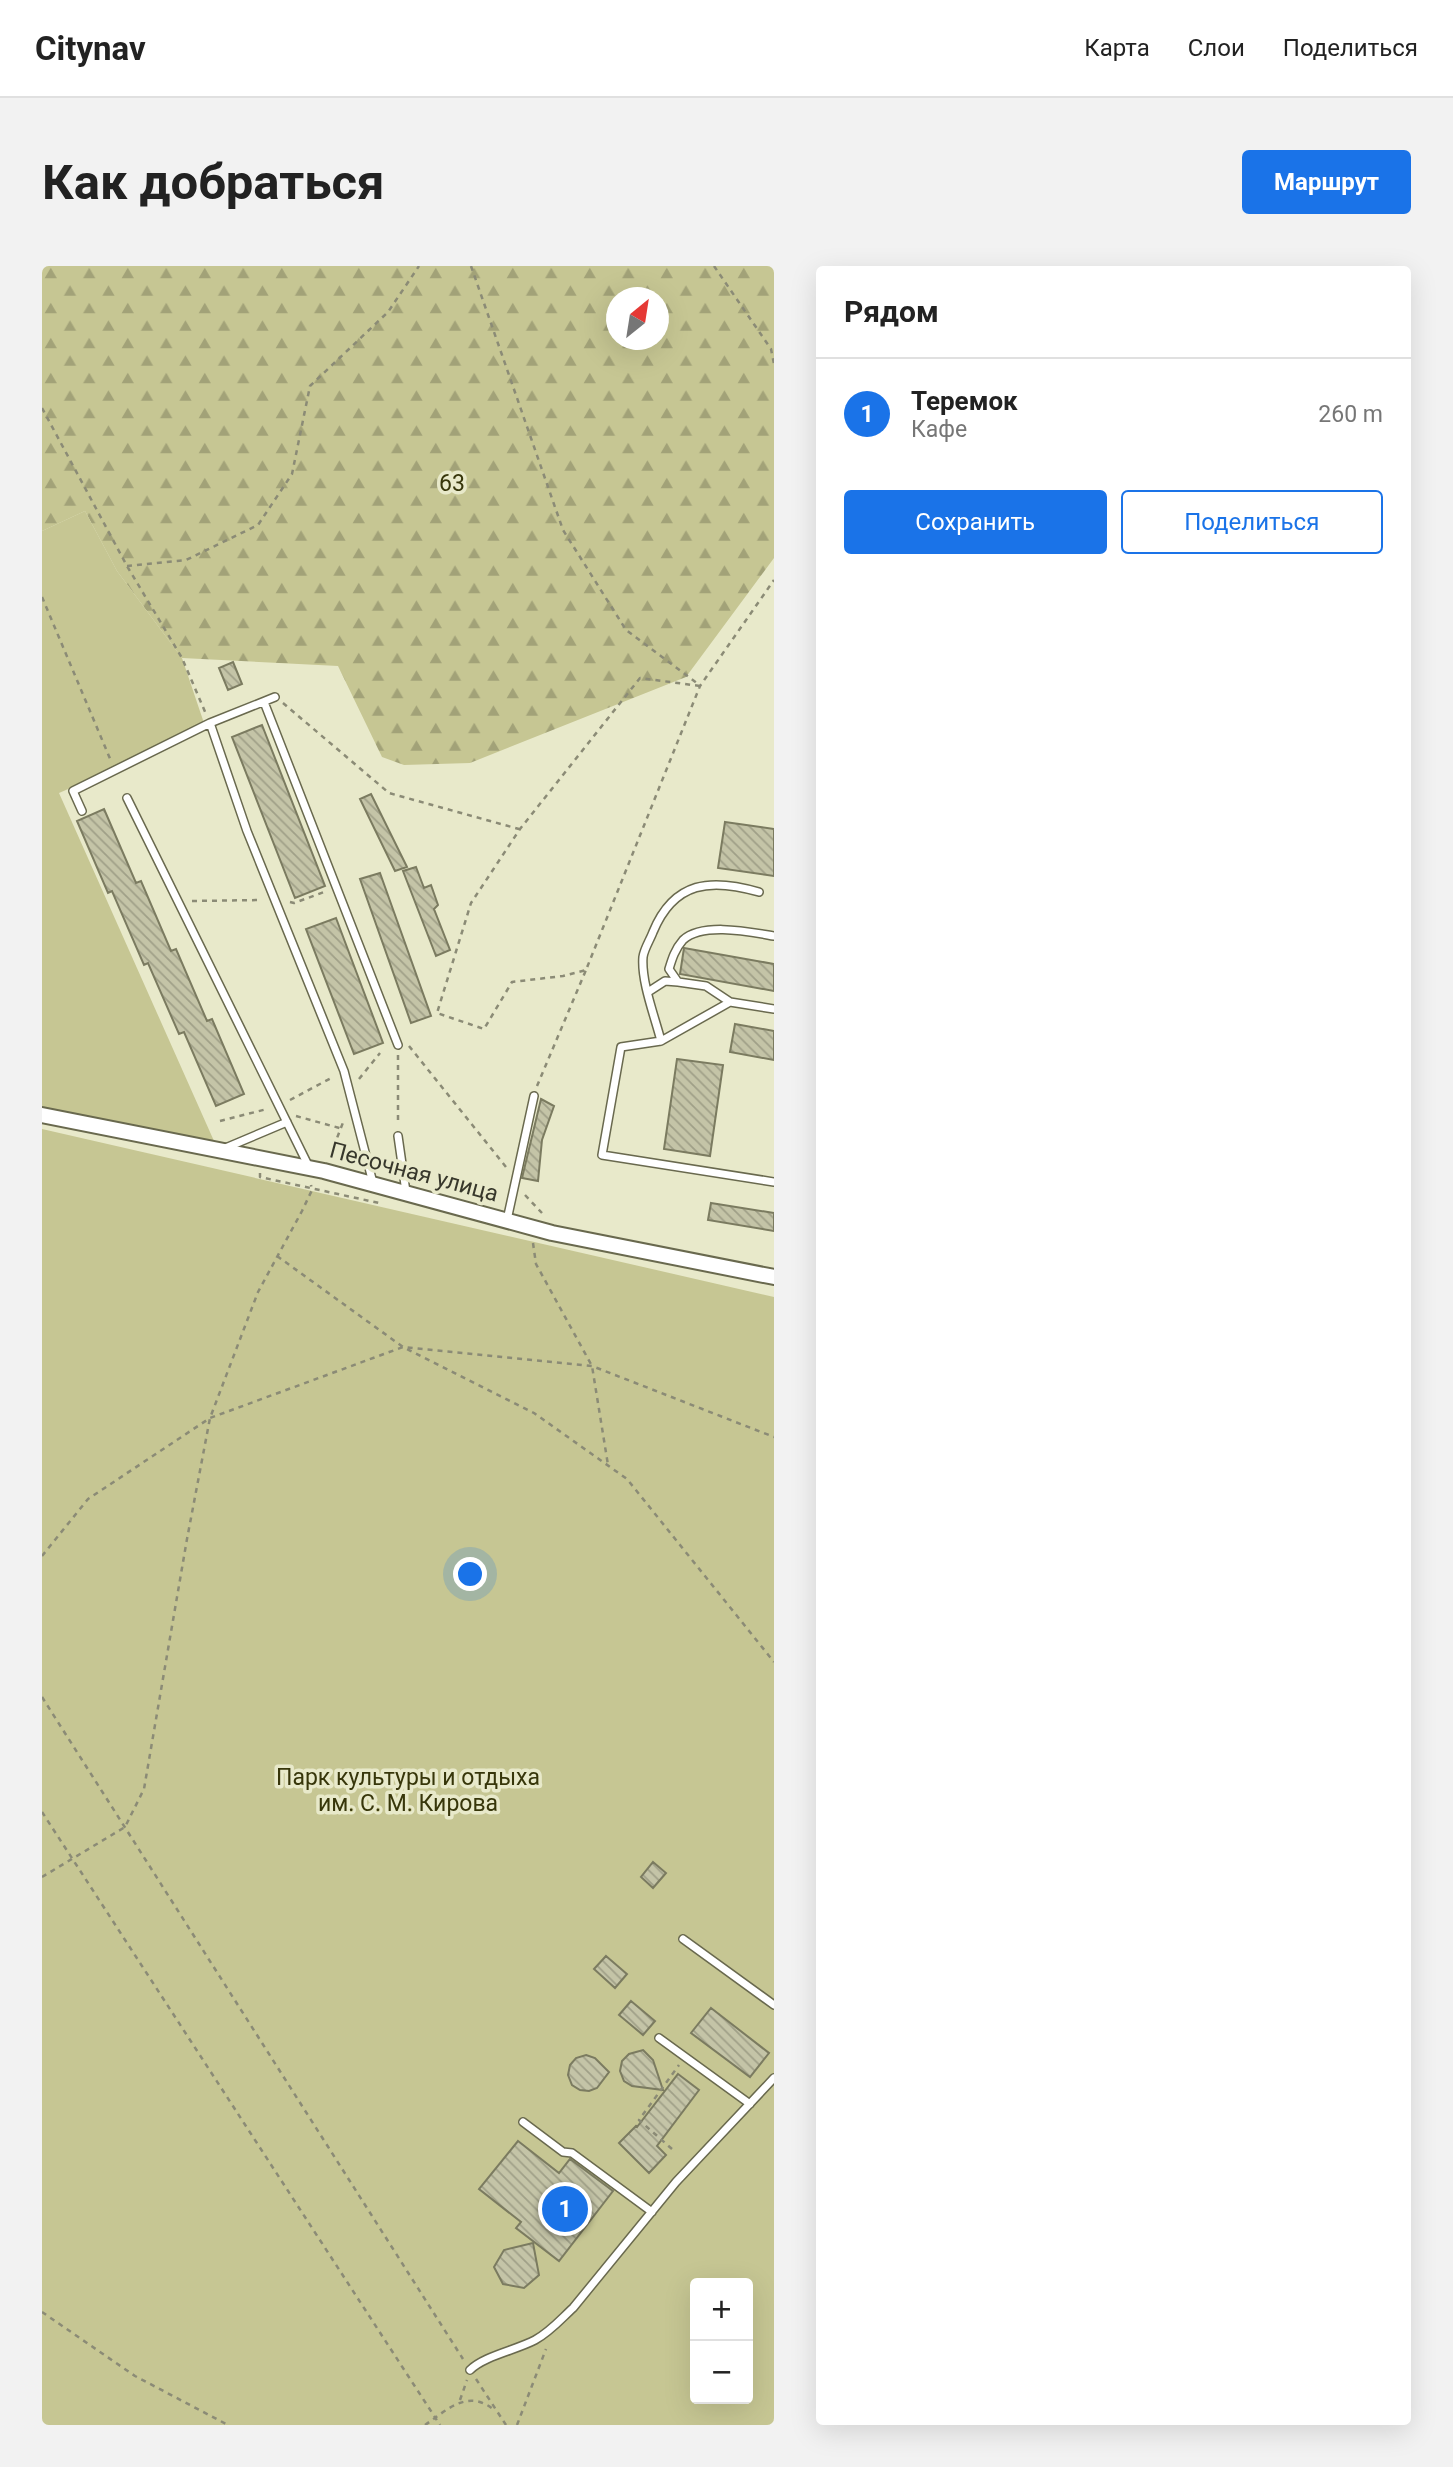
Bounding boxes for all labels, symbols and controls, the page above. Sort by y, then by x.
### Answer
text: Citynav [35,29,146,68]
text: Карта [1084,34,1150,62]
text: Слои [1188,34,1245,62]
text: Поделиться [1283,34,1418,62]
button: Маршрут [1242,150,1411,214]
text: Как добраться [42,154,384,211]
north arrow [606,287,669,350]
text: Рядом [844,294,939,329]
text: Теремок [911,386,1018,416]
text: 1 [860,401,874,428]
text: 260 m [1318,401,1383,428]
text: Кафе [911,416,967,443]
park label: 63 [439,470,465,497]
button: Сохранить [844,490,1107,554]
button: Поделиться [1121,490,1383,554]
street label: Песочная улица [327,1137,501,1207]
your location [453,1557,487,1591]
park label: Парк культуры и отдыха им. С. М. Кирова [276,1764,540,1817]
pin: 1 [542,2183,588,2235]
map controls [690,2278,753,2404]
button: + [690,2278,753,2341]
button: − [690,2341,753,2404]

